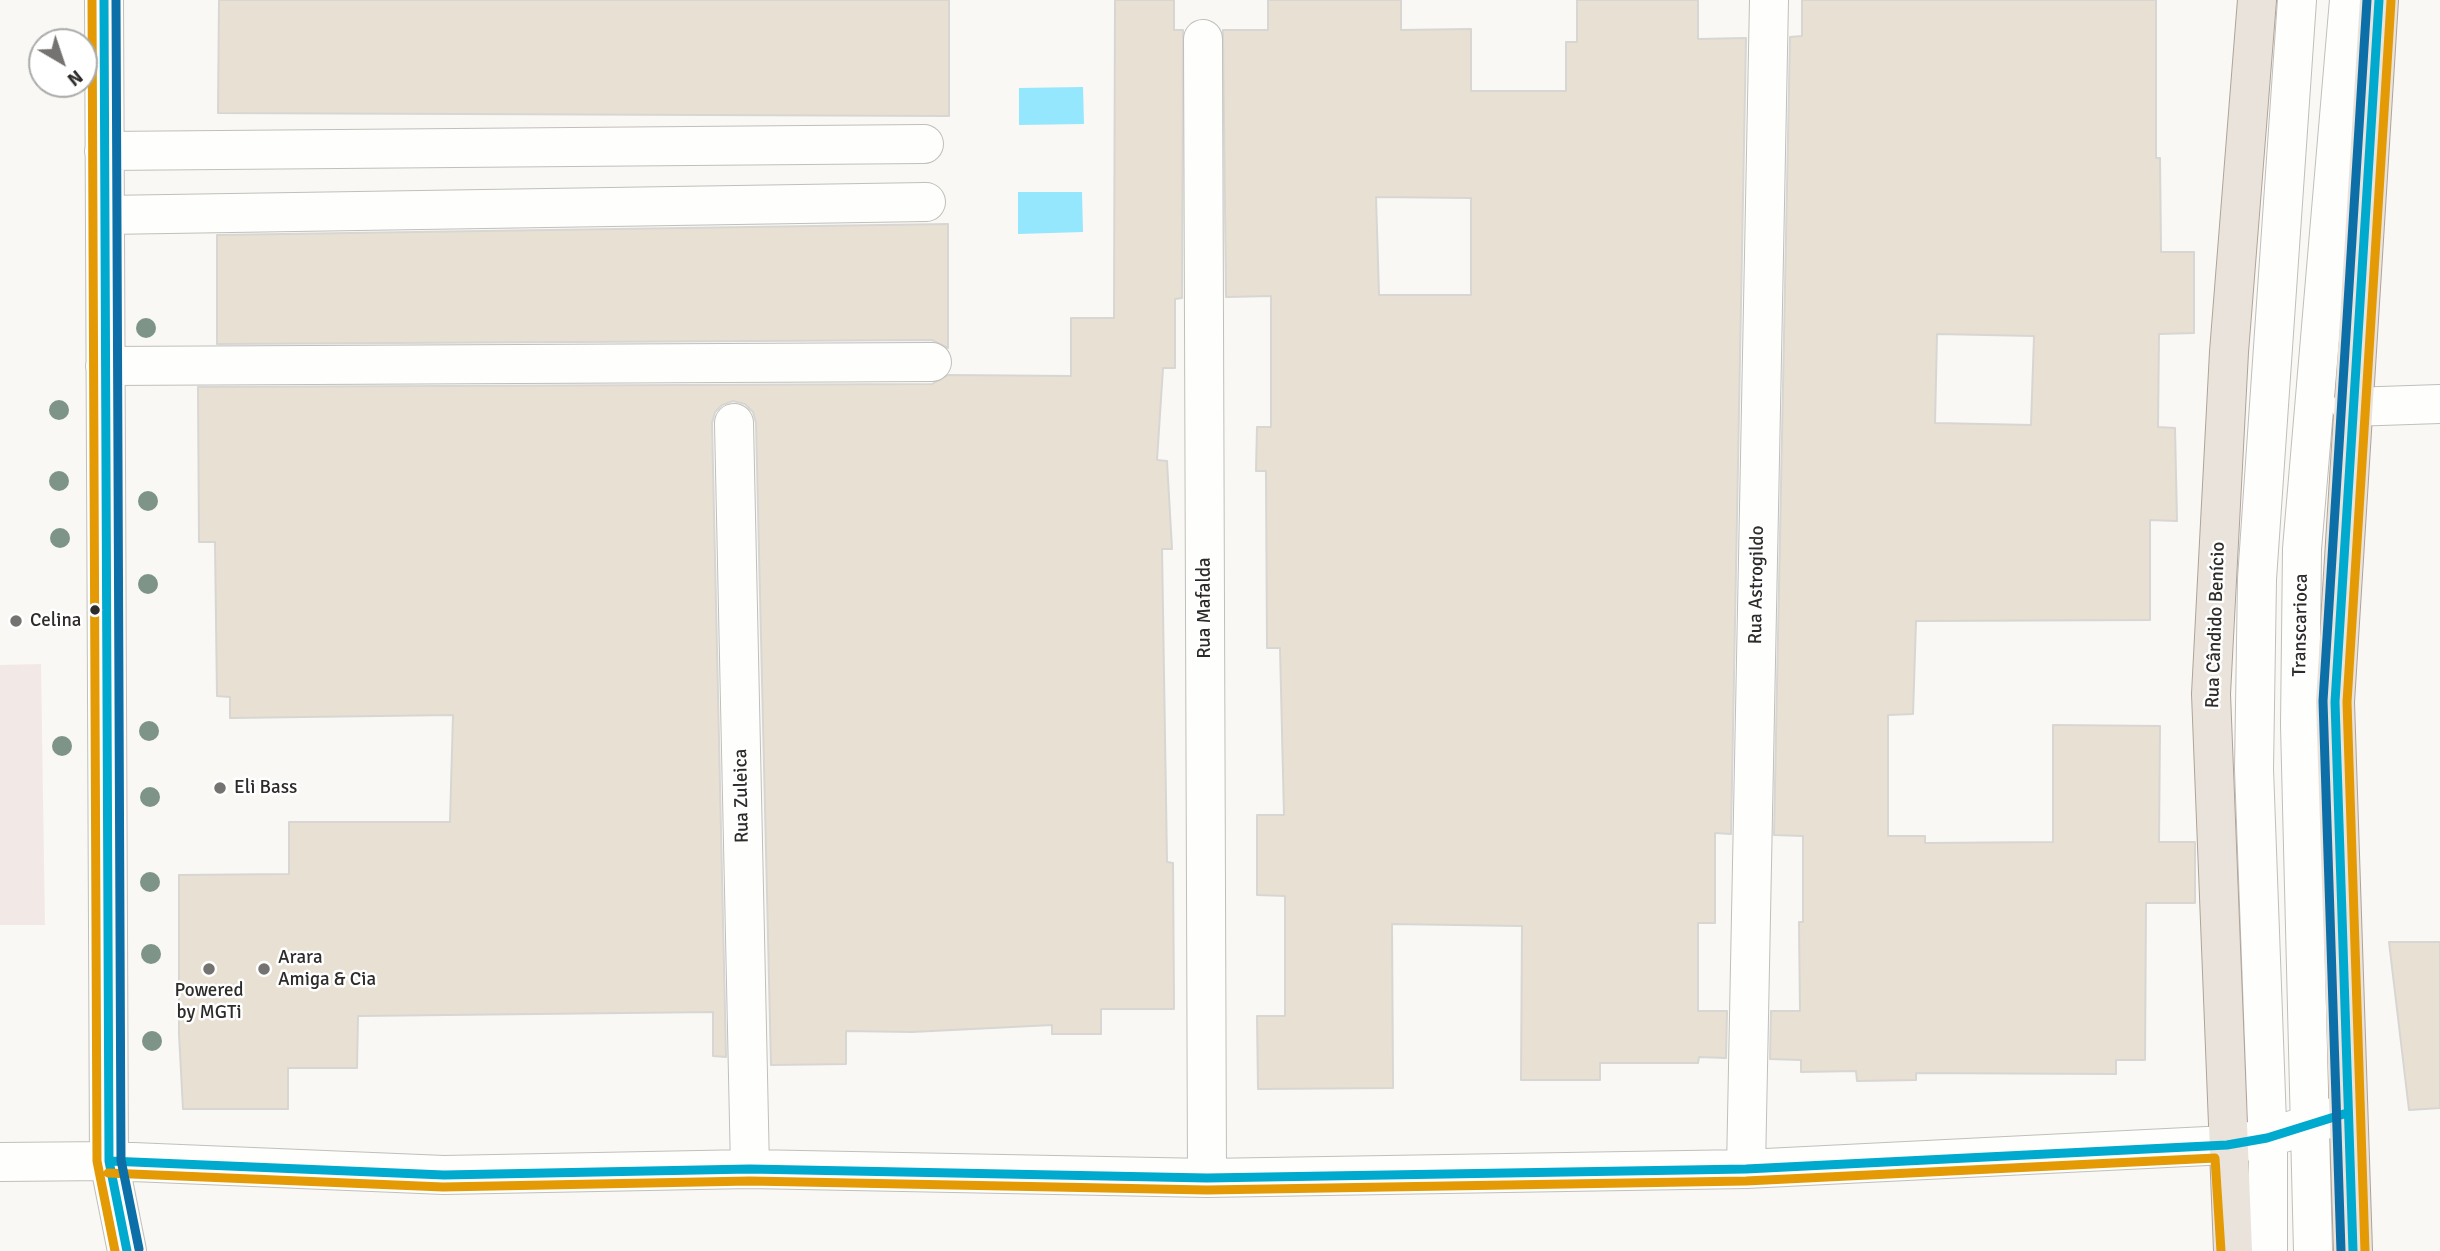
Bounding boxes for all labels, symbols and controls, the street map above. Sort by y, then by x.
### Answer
north arrow [28,28,98,98]
text: N [62,64,88,91]
street label: Rua Astrogildo [1745,525,1769,645]
street label: Rua Cândido Benício [2202,541,2230,709]
street label: Rua Mafalda [1194,557,1216,659]
street label: Transcarioca [2289,573,2313,677]
unlabelled marker [88,603,102,617]
place label: Celina [30,610,81,632]
marker: Celina [8,613,24,629]
street label: Rua Zuleica [730,749,754,843]
place label: Eli Bass [234,777,297,799]
marker: Eli Bass [212,780,228,796]
place label: Arara Amiga & Cia [278,947,376,991]
marker: Powered by MGTi [201,961,217,977]
marker: Arara Amiga & Cia [256,961,272,977]
place label: Powered by MGTi [174,980,244,1024]

